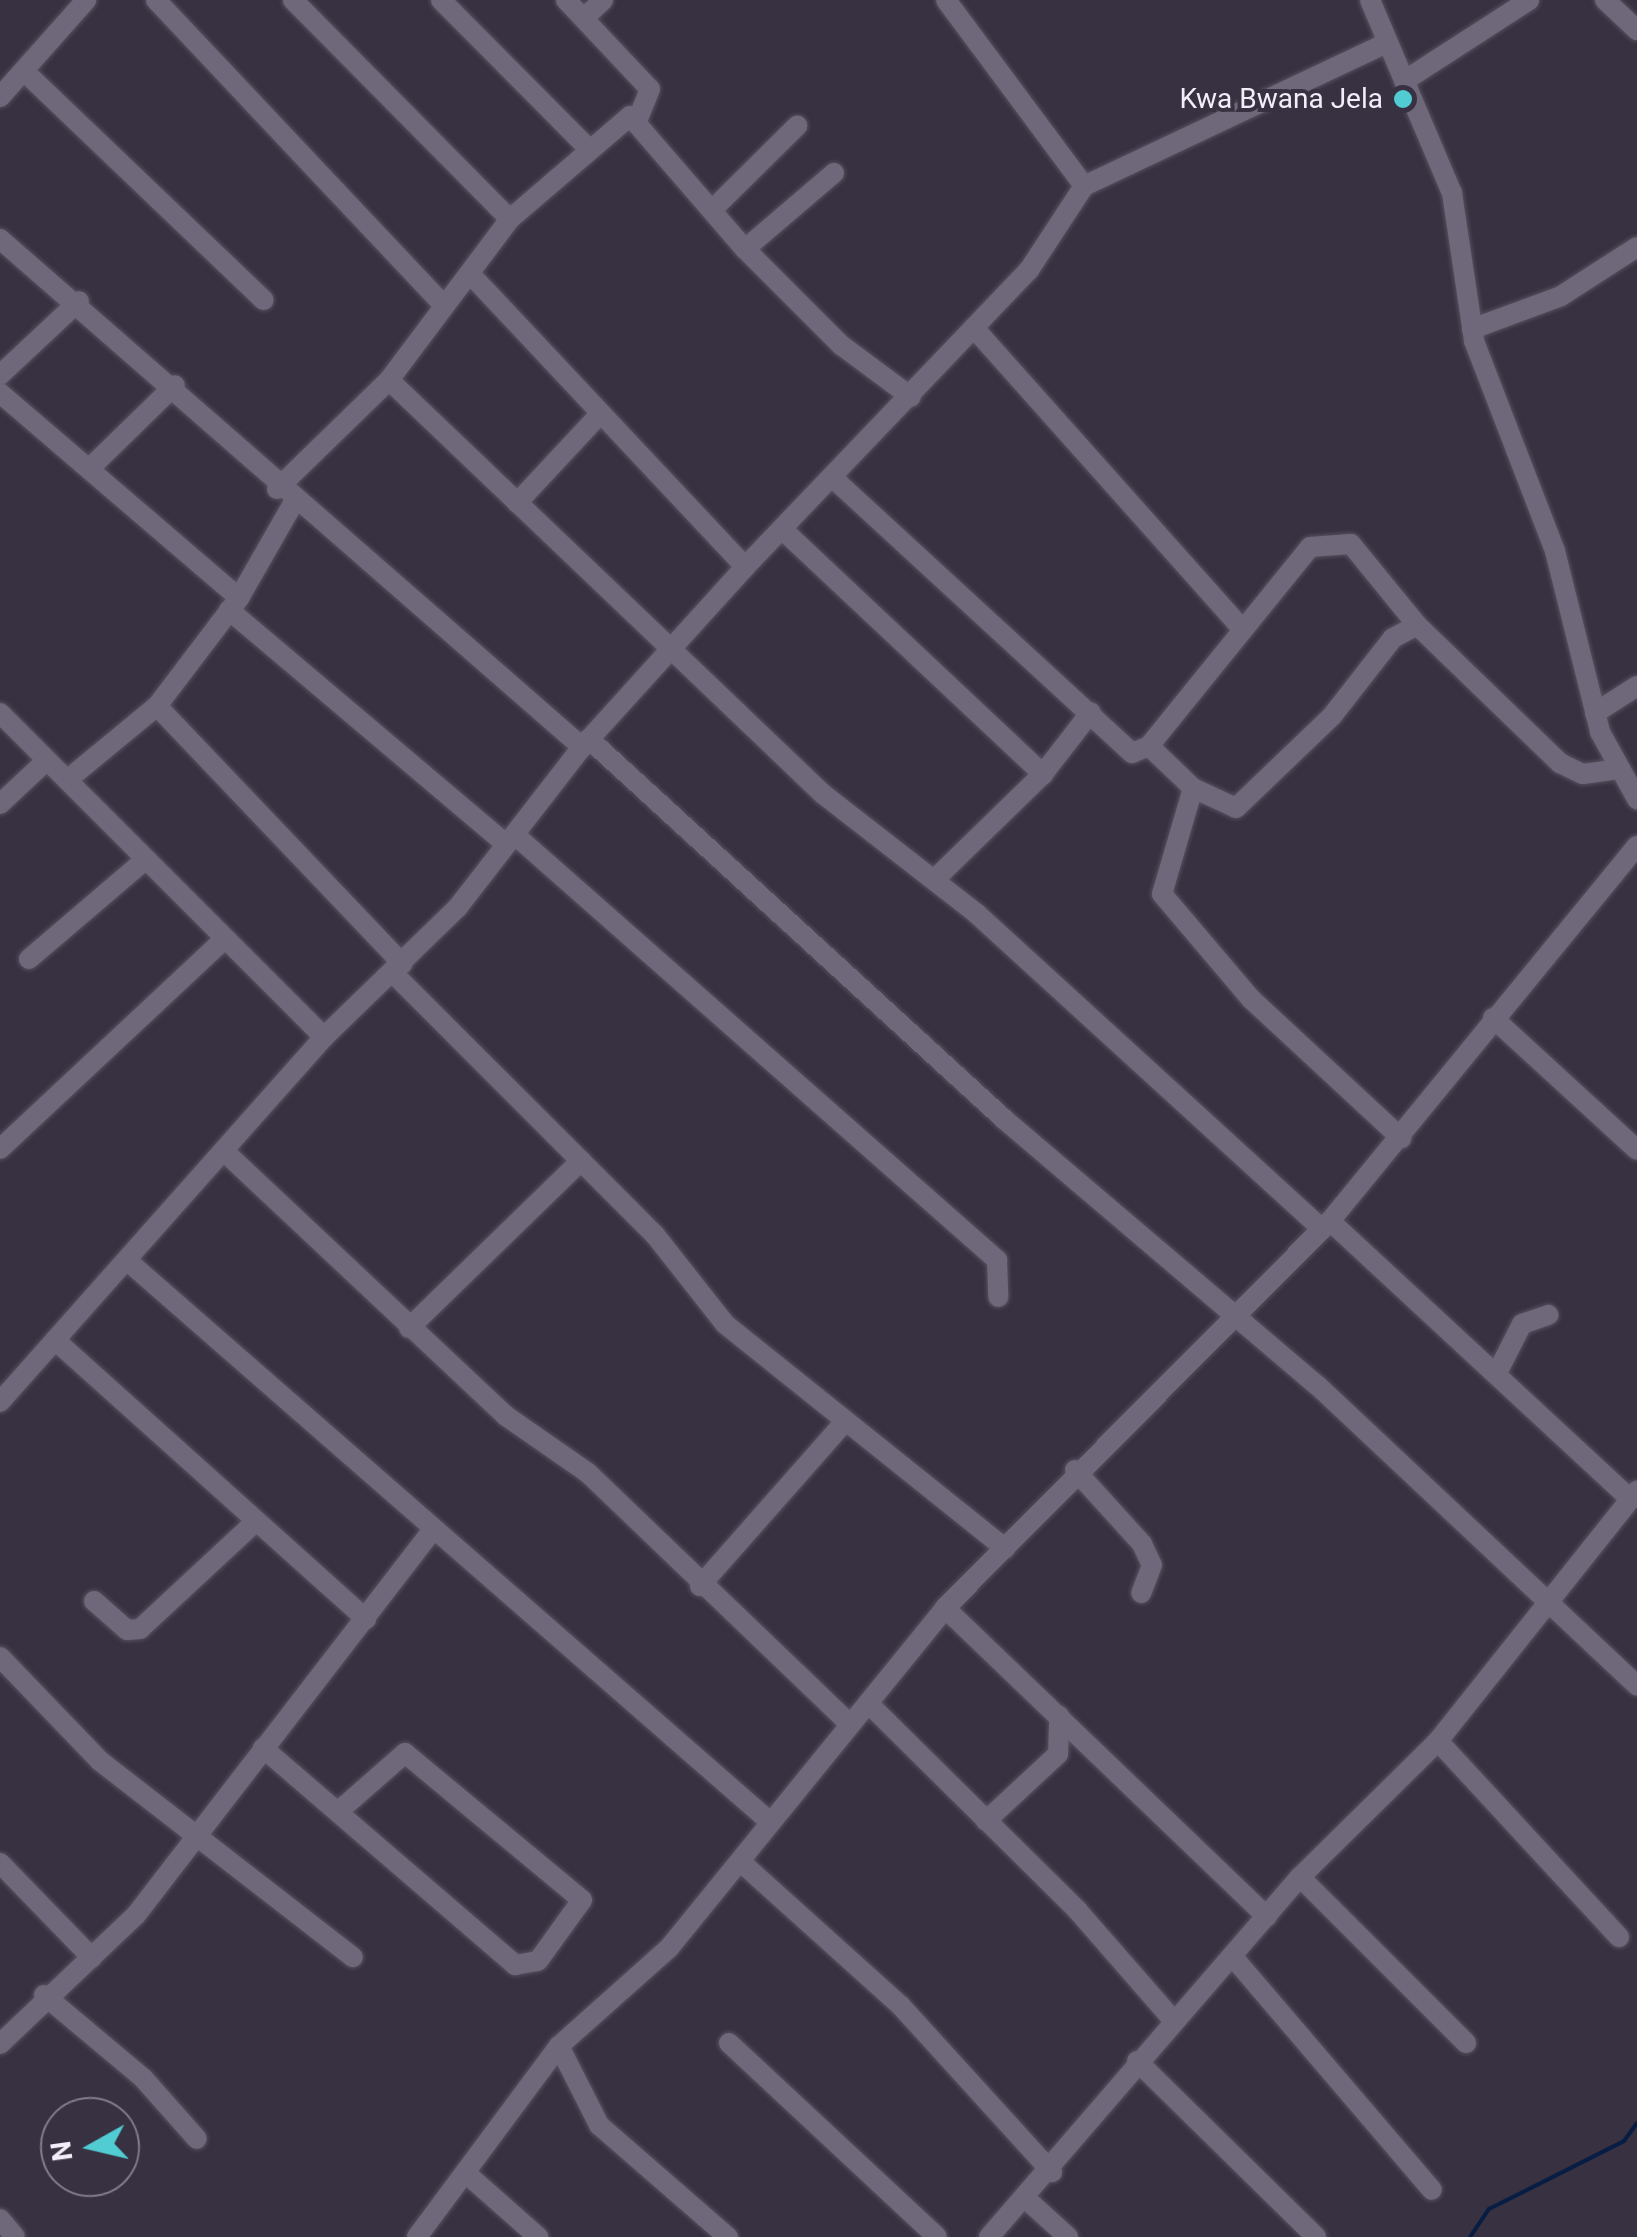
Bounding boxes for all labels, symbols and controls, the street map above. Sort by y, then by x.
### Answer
place label: Kwa Bwana Jela [1179,82,1383,116]
marker: Kwa Bwana Jela [1392,88,1414,110]
north arrow [40,2097,140,2197]
text: N [44,2139,79,2163]

